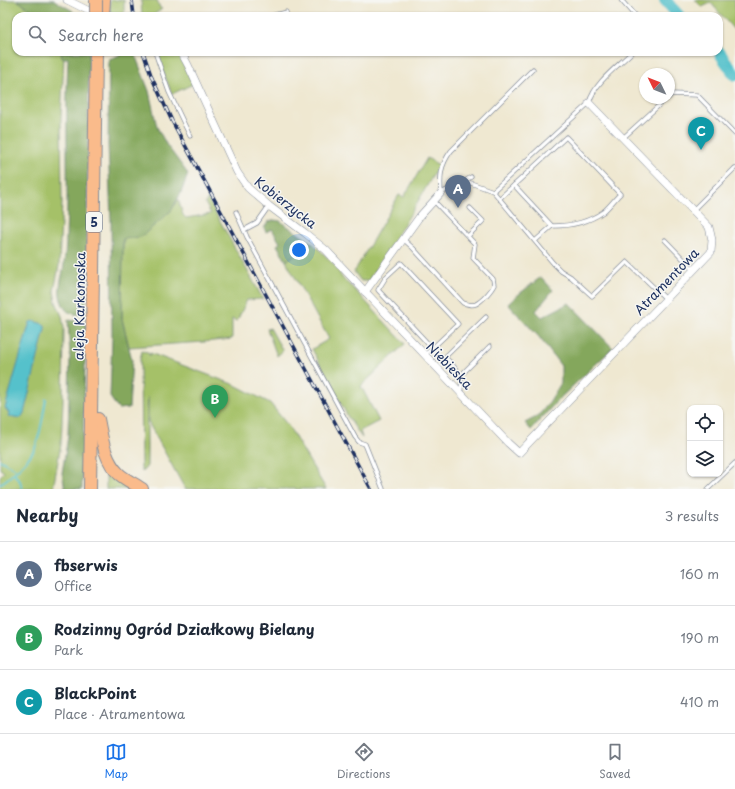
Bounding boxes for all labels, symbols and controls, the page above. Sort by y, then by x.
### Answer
search box [12,12,723,56]
icon: search [26,23,48,45]
text: Search here [58,23,144,46]
north arrow [639,68,675,104]
pin: C [688,117,714,150]
street label: Kobierzycka [251,172,322,233]
pin: A [445,175,471,208]
road number: 5 [86,212,102,232]
your location [289,240,309,260]
street label: Atramentowa [629,243,703,319]
street label: aleja Karkonoska [69,251,89,360]
street label: Niebieska [422,337,478,394]
pin: B [202,385,228,418]
map controls [687,405,723,477]
button: locate [687,405,723,441]
button: layers [687,441,723,477]
text: Nearby [16,502,78,528]
text: 3 results [665,506,719,525]
text: fbserwis [54,553,118,576]
text: A [24,564,34,583]
text: 160 m [680,564,719,583]
text: Office [54,576,92,595]
text: Rodzinny Ogród Działkowy Bielany [54,617,315,640]
text: B [25,628,33,647]
text: 190 m [680,628,719,647]
text: Park [54,640,83,659]
text: BlackPoint [54,681,137,704]
text: C [24,692,34,711]
text: 410 m [680,692,719,711]
text: Place · Atramentowa [54,704,185,723]
tab: Map [104,741,128,782]
tab: Directions [337,741,390,782]
tab: Saved [599,741,631,782]

